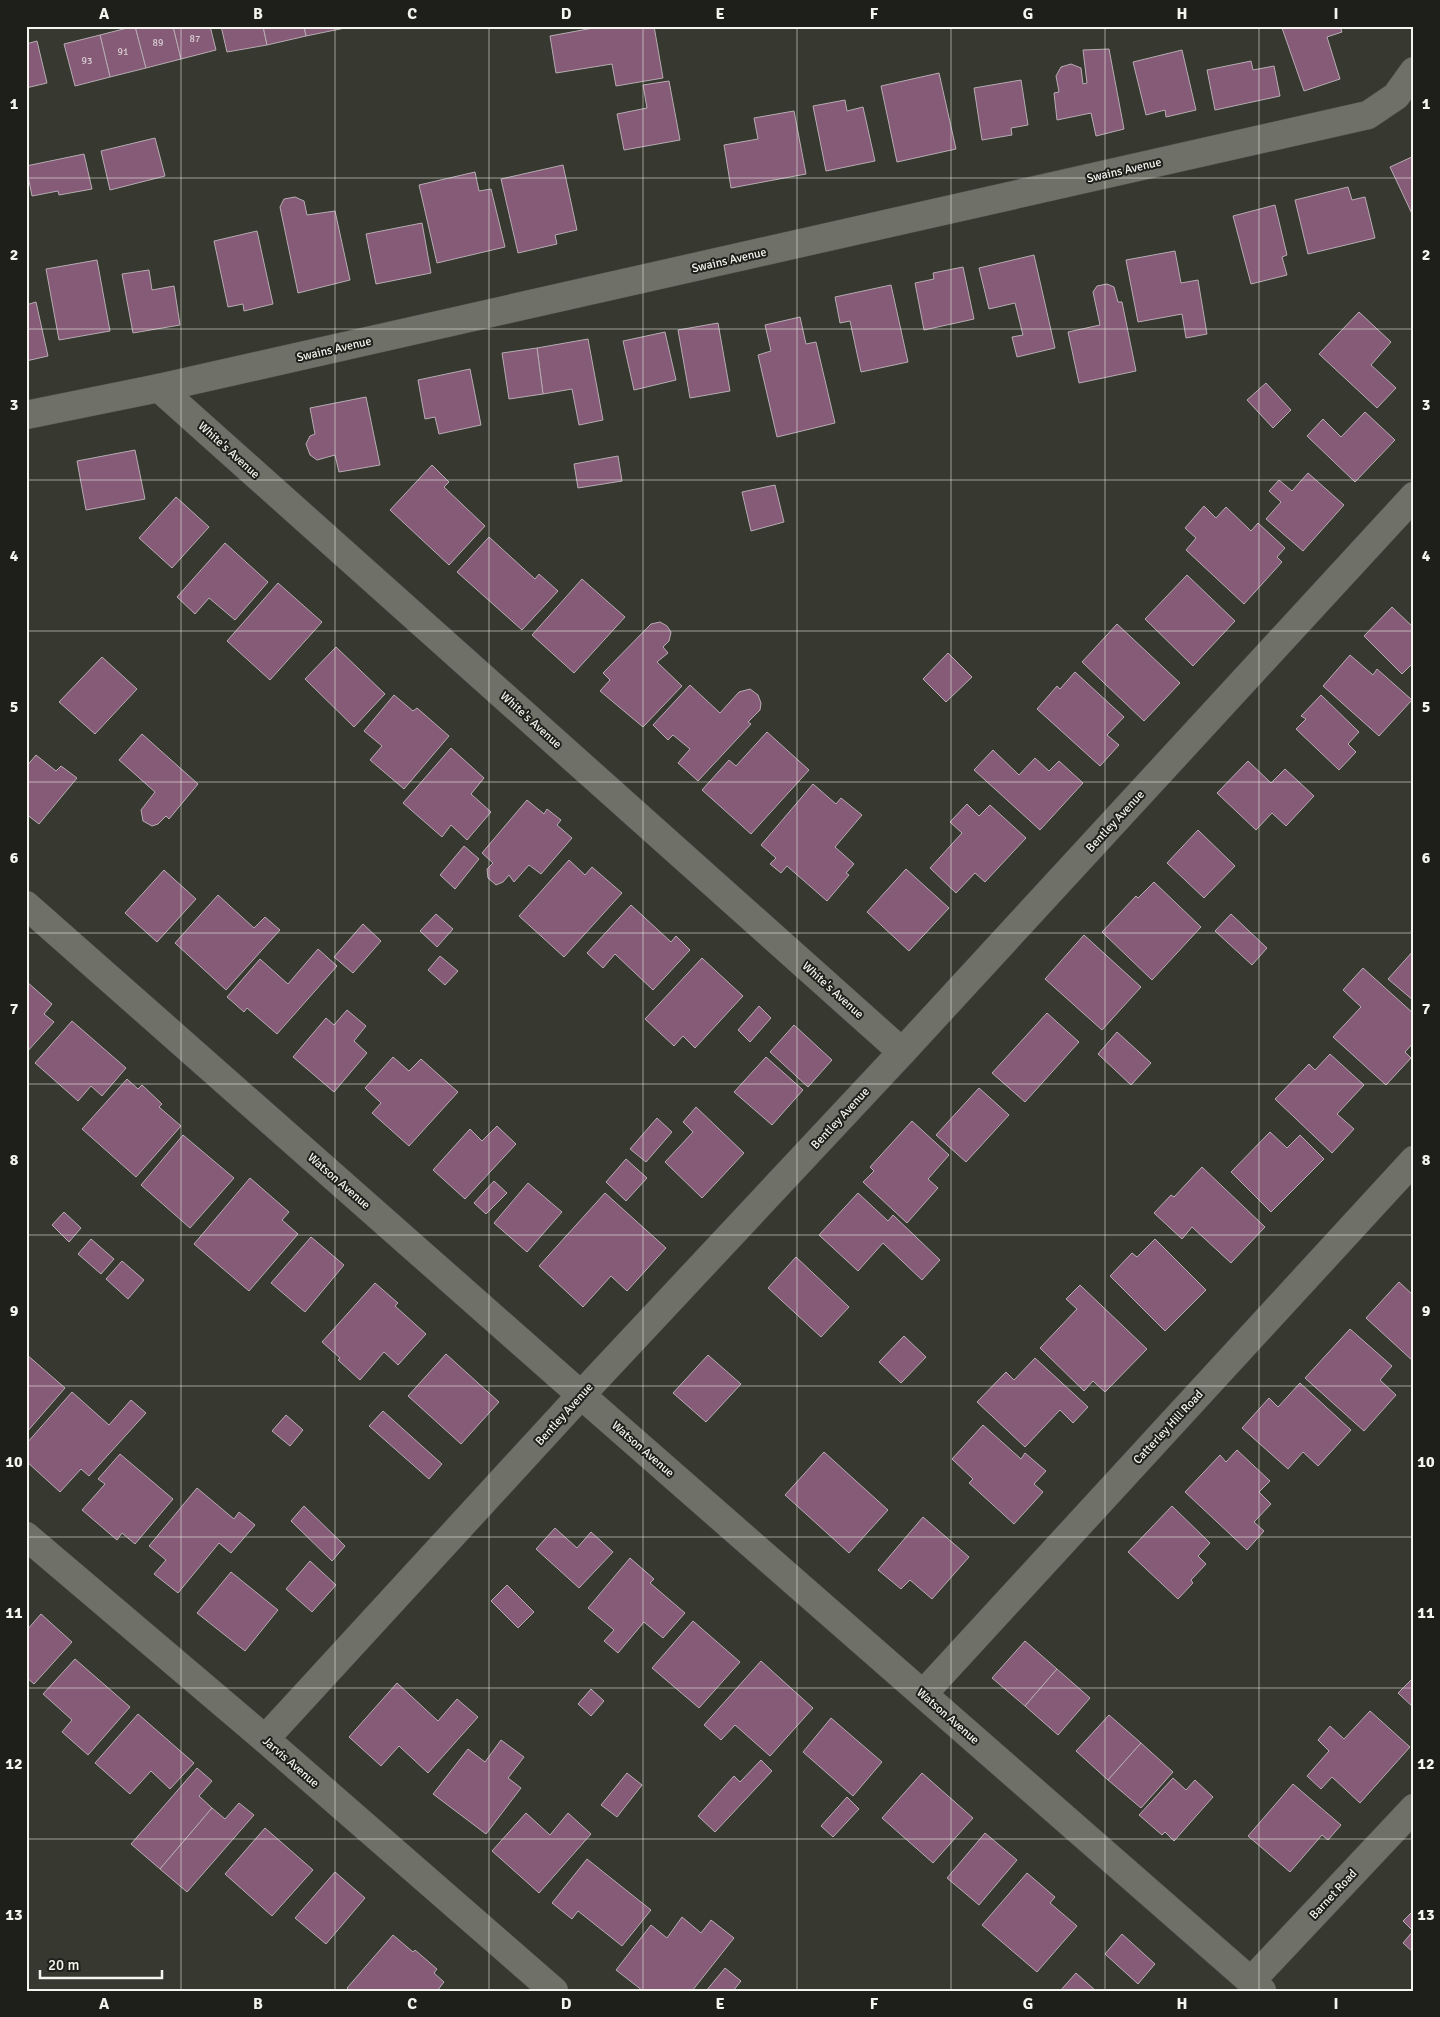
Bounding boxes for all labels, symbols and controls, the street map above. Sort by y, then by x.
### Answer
text: A [99,4,110,24]
text: B [253,4,263,24]
text: C [407,4,417,24]
text: D [561,4,572,24]
text: E [715,4,725,24]
text: F [870,4,879,24]
text: G [1023,4,1033,24]
text: H [1177,4,1187,24]
text: I [1333,4,1339,24]
house number: 87 [190,33,200,45]
house number: 89 [153,37,163,49]
house number: 91 [118,46,128,58]
house number: 93 [82,55,92,67]
text: 1 [10,94,19,114]
text: 1 [1422,94,1431,114]
street label: Swains Avenue [1085,155,1163,186]
text: 2 [10,245,18,265]
street label: Swains Avenue [690,245,768,276]
text: 2 [1422,245,1430,265]
street label: Swains Avenue [295,334,373,365]
text: 3 [10,395,18,415]
text: 3 [1422,395,1430,415]
street label: White's Avenue [195,419,263,482]
text: 4 [10,546,19,566]
text: 4 [1422,546,1431,566]
street label: White's Avenue [497,689,565,752]
text: 5 [10,697,18,717]
text: 5 [1422,697,1430,717]
street label: Bentley Avenue [1083,787,1148,855]
text: 6 [10,848,19,868]
text: 6 [1422,848,1431,868]
street label: White's Avenue [799,959,867,1022]
text: 7 [10,999,19,1019]
text: 7 [1422,999,1431,1019]
street label: Bentley Avenue [808,1084,873,1152]
text: 8 [10,1150,19,1170]
street label: Watson Avenue [304,1150,373,1213]
text: 8 [1422,1150,1431,1170]
text: 9 [10,1301,19,1321]
text: 9 [1422,1301,1431,1321]
street label: Bentley Avenue [532,1380,596,1449]
street label: Catterley Hill Road [1130,1387,1207,1468]
street label: Watson Avenue [608,1418,677,1481]
text: 10 [5,1452,23,1472]
text: 10 [1417,1452,1435,1472]
text: 11 [5,1603,23,1623]
text: 11 [1417,1603,1435,1623]
street label: Watson Avenue [913,1685,982,1748]
street label: Jarvis Avenue [259,1734,322,1791]
text: 12 [5,1754,23,1774]
text: 12 [1417,1754,1435,1774]
street label: Barnet Road [1306,1866,1360,1922]
text: 13 [5,1905,23,1925]
text: 13 [1417,1905,1435,1925]
scale bar [40,1947,162,1979]
text: 20 m [48,1956,79,1974]
text: A [99,1994,110,2014]
text: B [253,1994,263,2014]
text: C [407,1994,417,2014]
text: D [561,1994,572,2014]
text: E [715,1994,725,2014]
text: F [870,1994,879,2014]
text: G [1023,1994,1033,2014]
text: H [1177,1994,1187,2014]
text: I [1333,1994,1339,2014]

